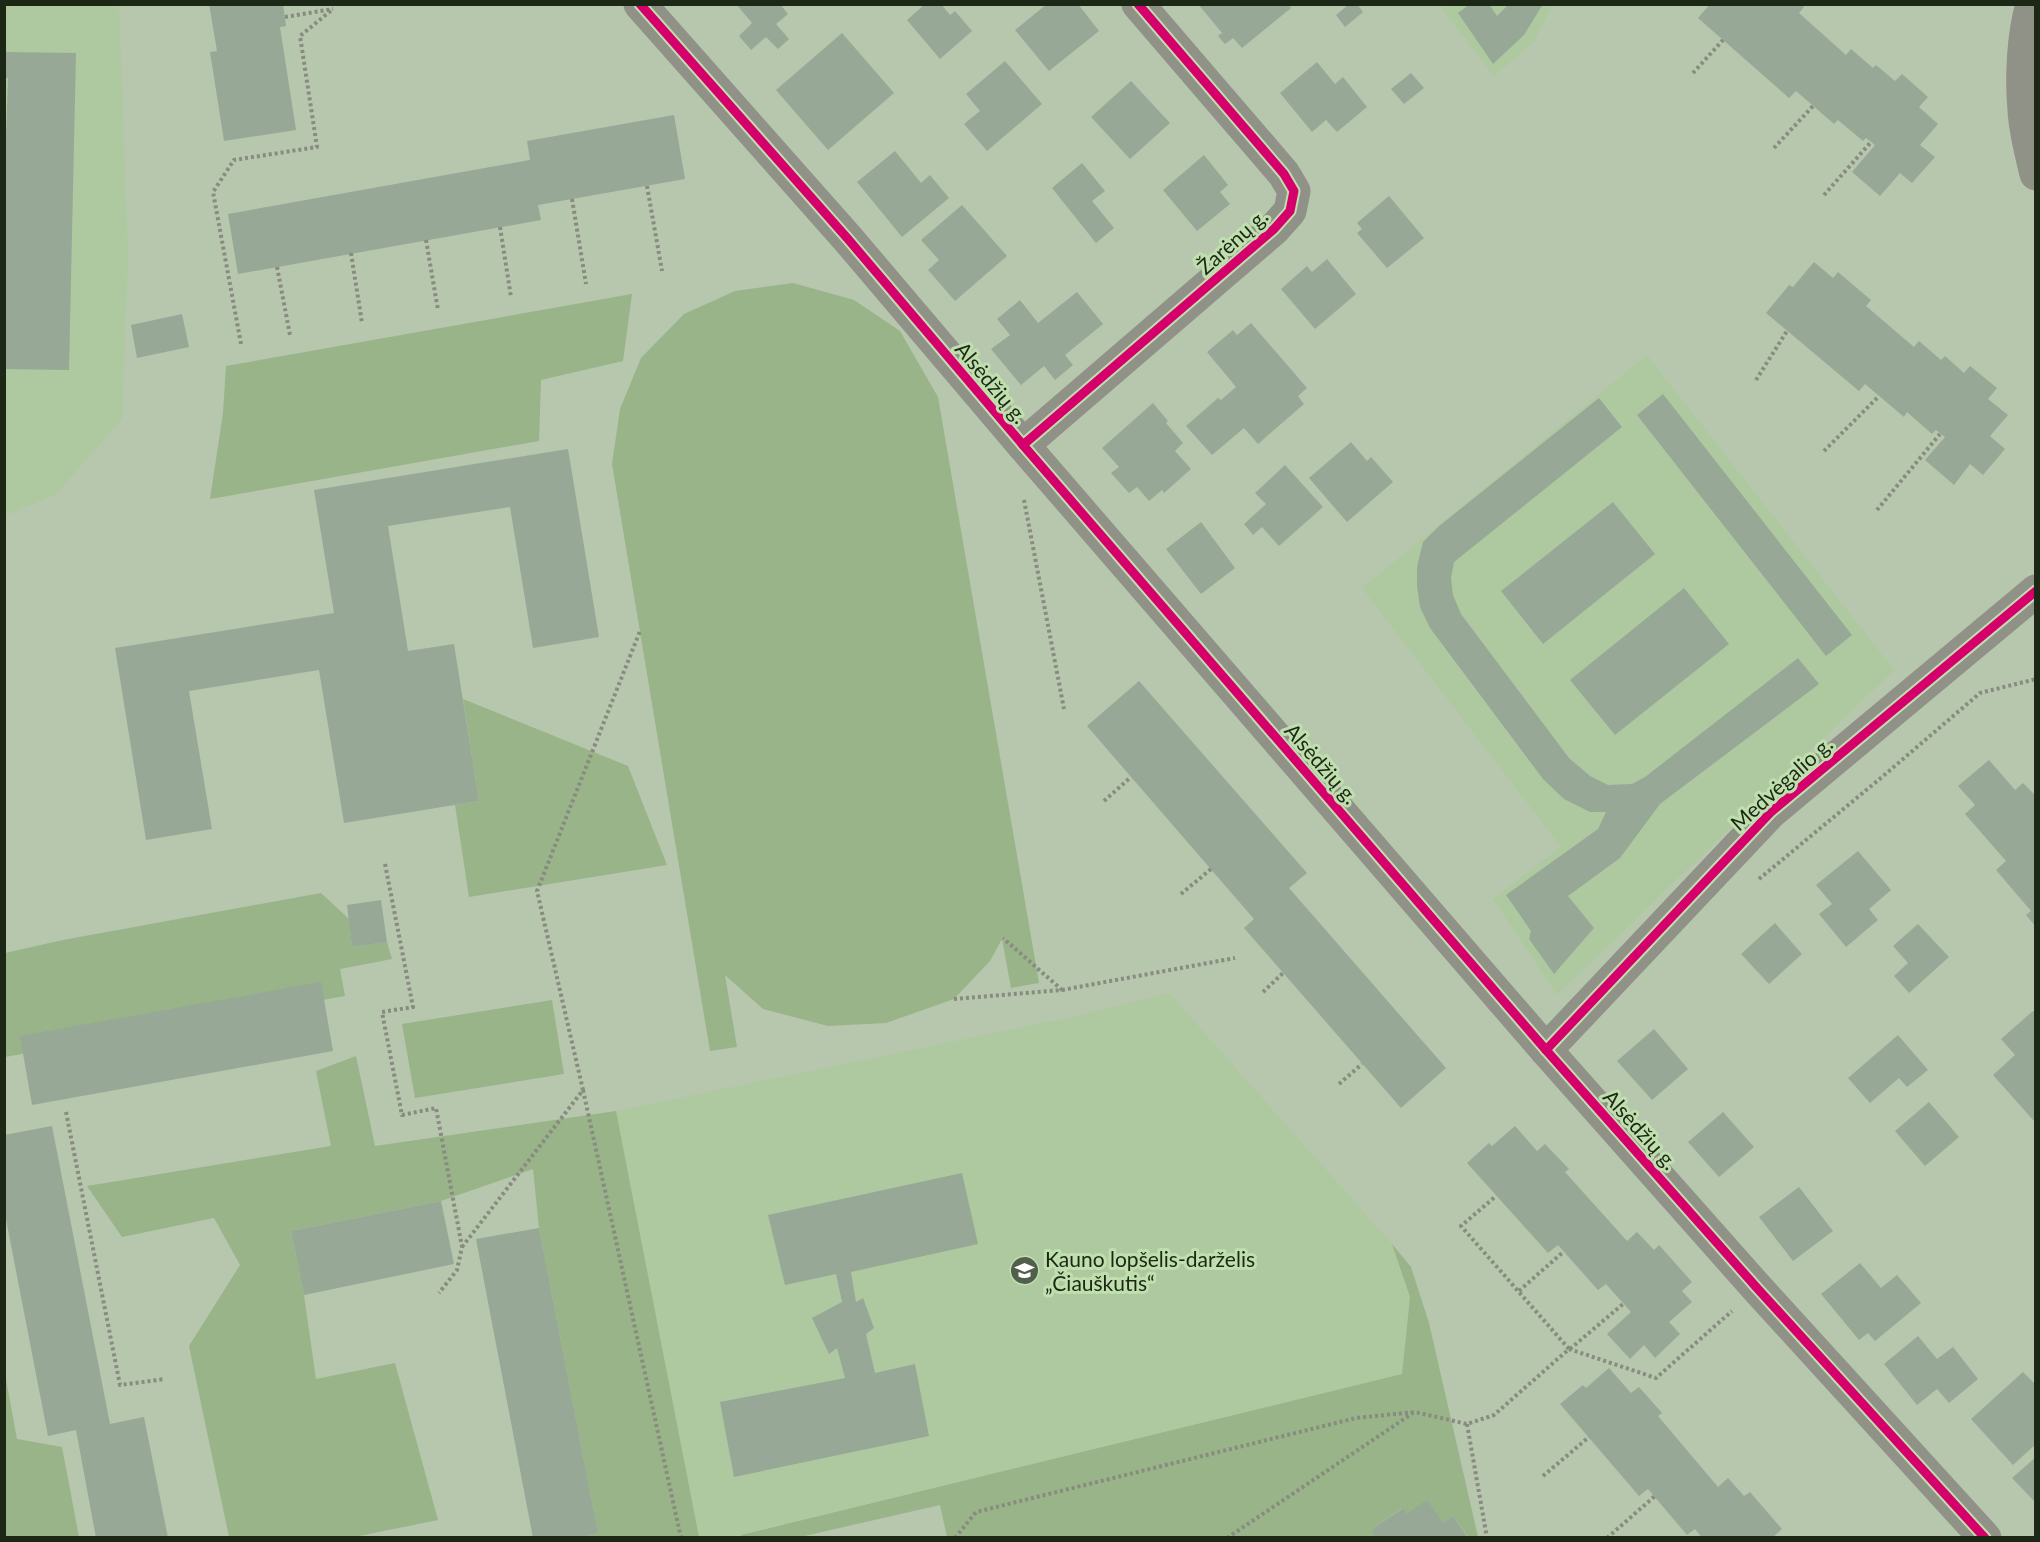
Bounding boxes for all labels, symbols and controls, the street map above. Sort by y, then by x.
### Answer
street label: Žarėnų g. [1192,203,1272,279]
street label: Alsėdžių g. [951,336,1033,428]
street label: Alsėdžių g. [1280,718,1364,808]
street label: Medvėgalio g. [1725,731,1837,835]
street label: Alsėdžių g. [1599,1084,1683,1174]
place label: Kauno lopšelis-darželis „Čiauškutis“ [1045,1246,1255,1295]
school or university icon: Kauno lopšelis-darželis „Čiauškutis“ [1008,1254,1040,1286]

